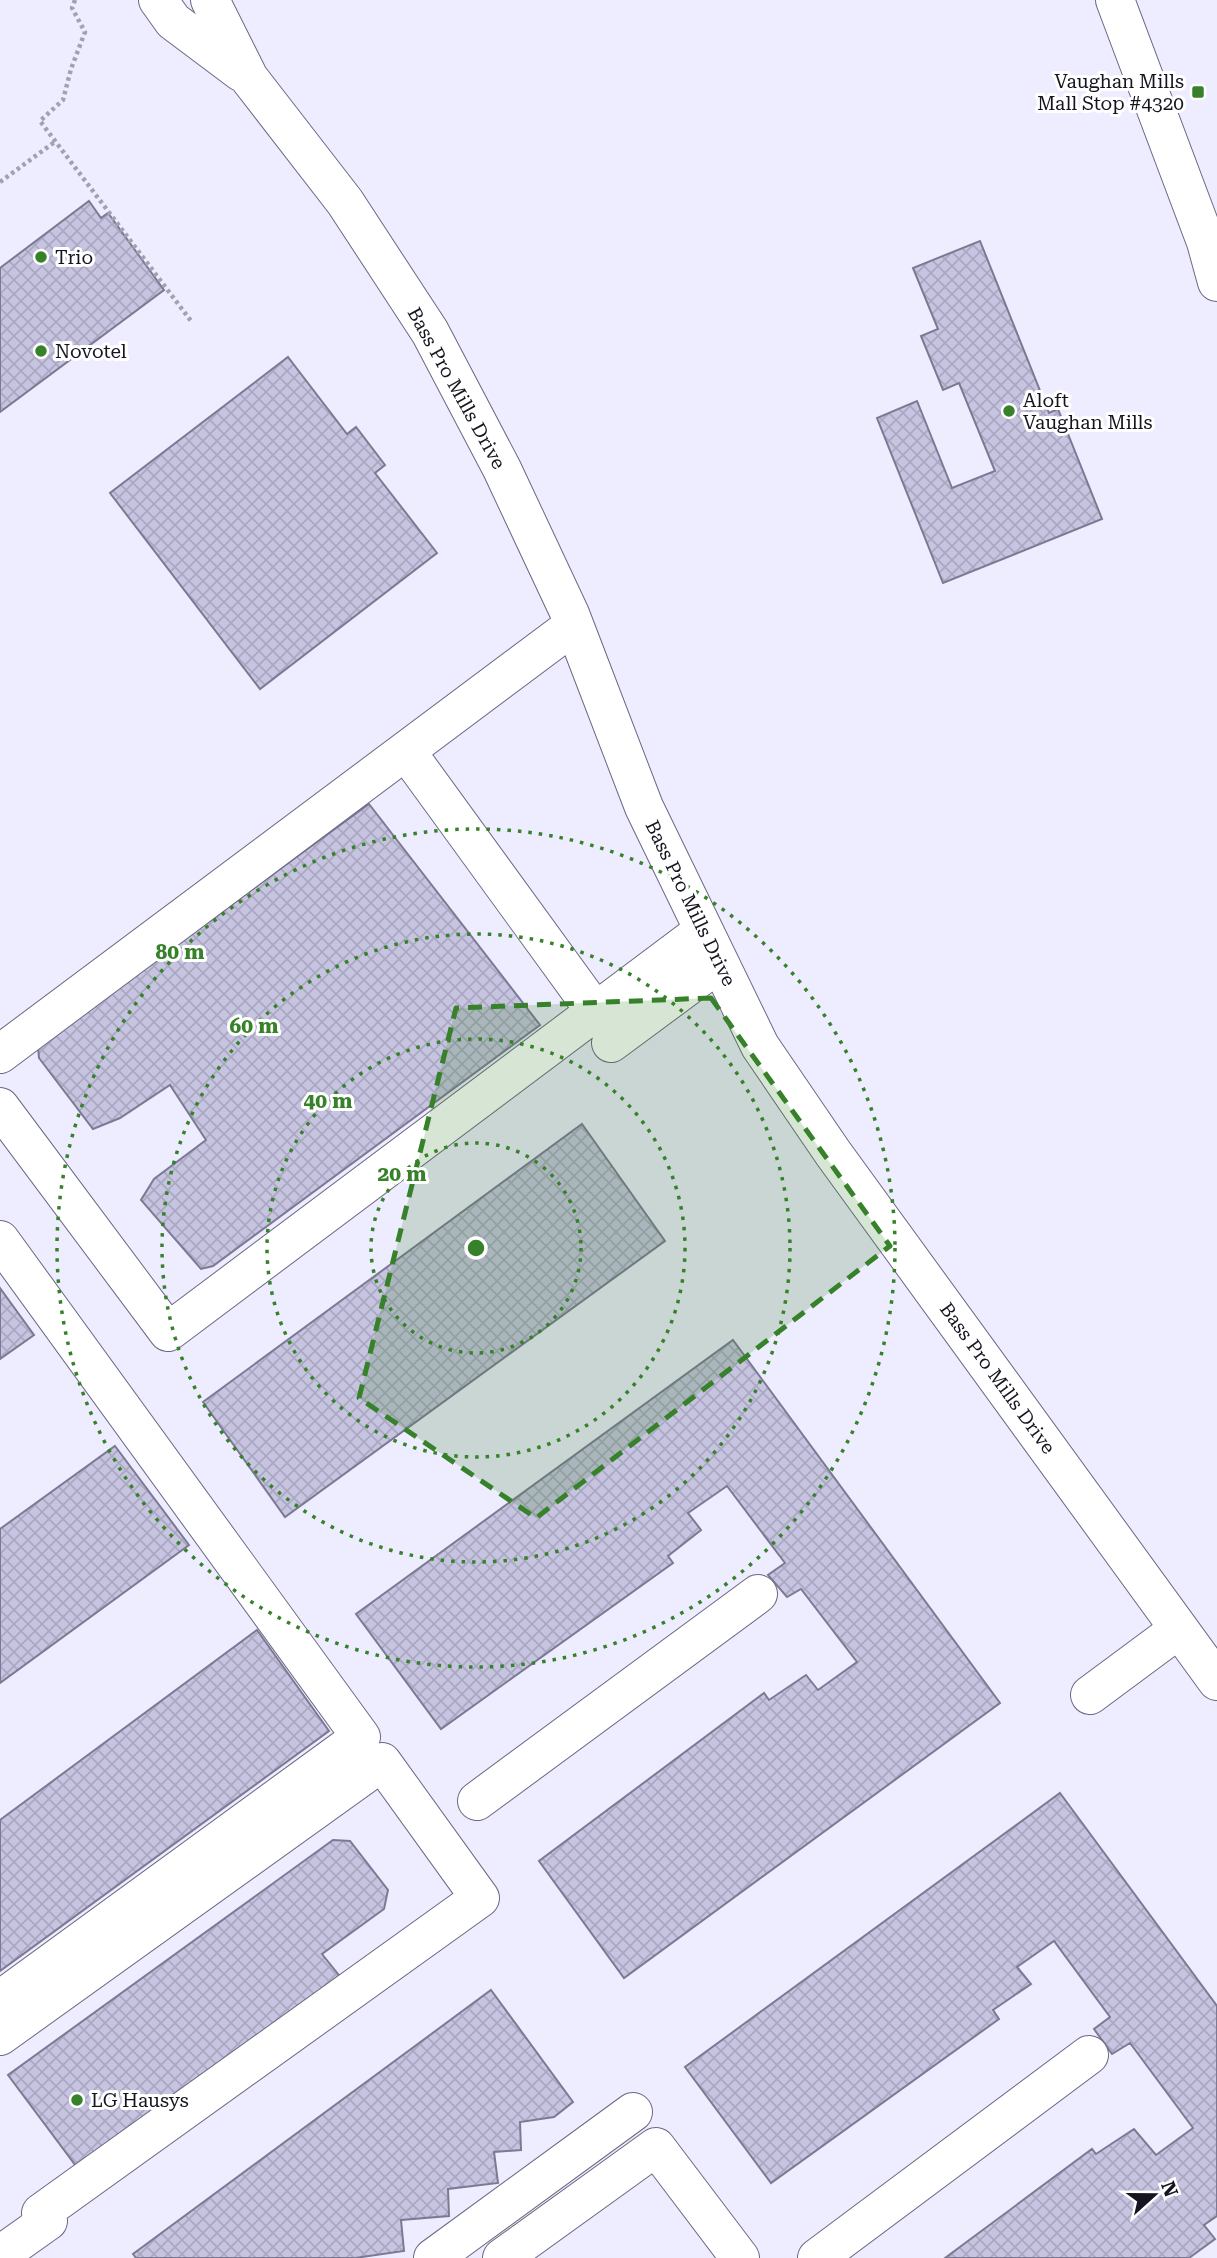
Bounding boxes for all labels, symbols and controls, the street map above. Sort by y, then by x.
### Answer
place label: Vaughan Mills Mall Stop #4320 [1037,70,1184,115]
marker: Vaughan Mills Mall Stop #4320 [1190,84,1206,100]
place label: Trio [55,246,93,269]
marker: Trio [33,249,49,265]
street label: Bass Pro Mills Drive [403,303,511,473]
place label: Novotel [55,340,127,363]
marker: Novotel [33,343,49,359]
place label: Aloft Vaughan Mills [1023,389,1152,434]
marker: Aloft Vaughan Mills [1001,403,1017,419]
street label: Bass Pro Mills Drive [640,817,741,990]
text: 80 m [155,940,205,964]
text: 60 m [229,1014,279,1038]
text: 40 m [303,1089,353,1113]
text: 20 m [377,1162,427,1186]
centre of rings [464,1236,488,1260]
street label: Bass Pro Mills Drive [935,1298,1060,1458]
place label: LG Hausys [91,2089,189,2112]
marker: LG Hausys [69,2092,85,2108]
north arrow [1119,2160,1189,2230]
text: N [1156,2178,1183,2200]

